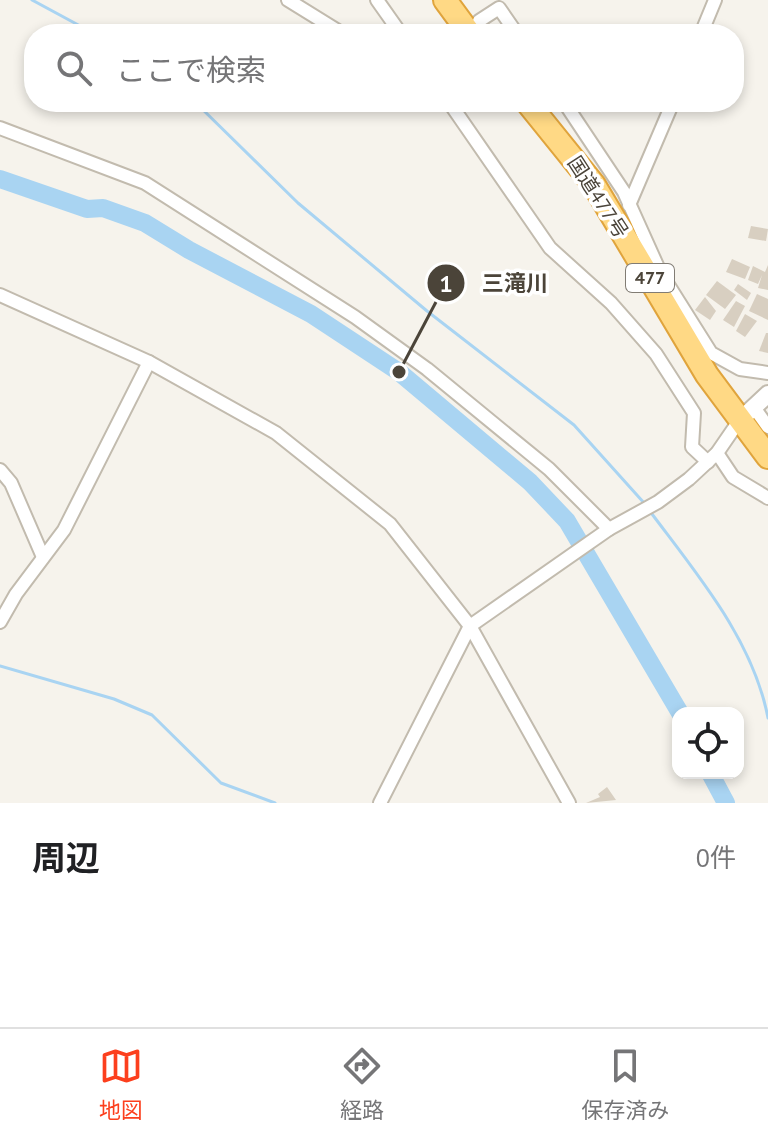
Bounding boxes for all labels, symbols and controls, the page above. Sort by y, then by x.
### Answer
search box [24,24,744,112]
icon: search [52,46,96,90]
text: ここで検索 [116,50,266,89]
street label: 国道477号 [562,151,634,243]
callout: 三滝川 [426,260,564,306]
road number: 477 [626,264,674,292]
text: 1 [439,268,453,299]
text: 三滝川 [482,269,548,297]
map controls [672,707,744,779]
button: locate [672,707,744,779]
text: 周辺 [32,835,100,879]
text: 0件 [696,841,736,874]
tab: 地図 [99,1044,143,1124]
tab: 経路 [340,1044,384,1124]
tab: 保存済み [581,1044,669,1124]

